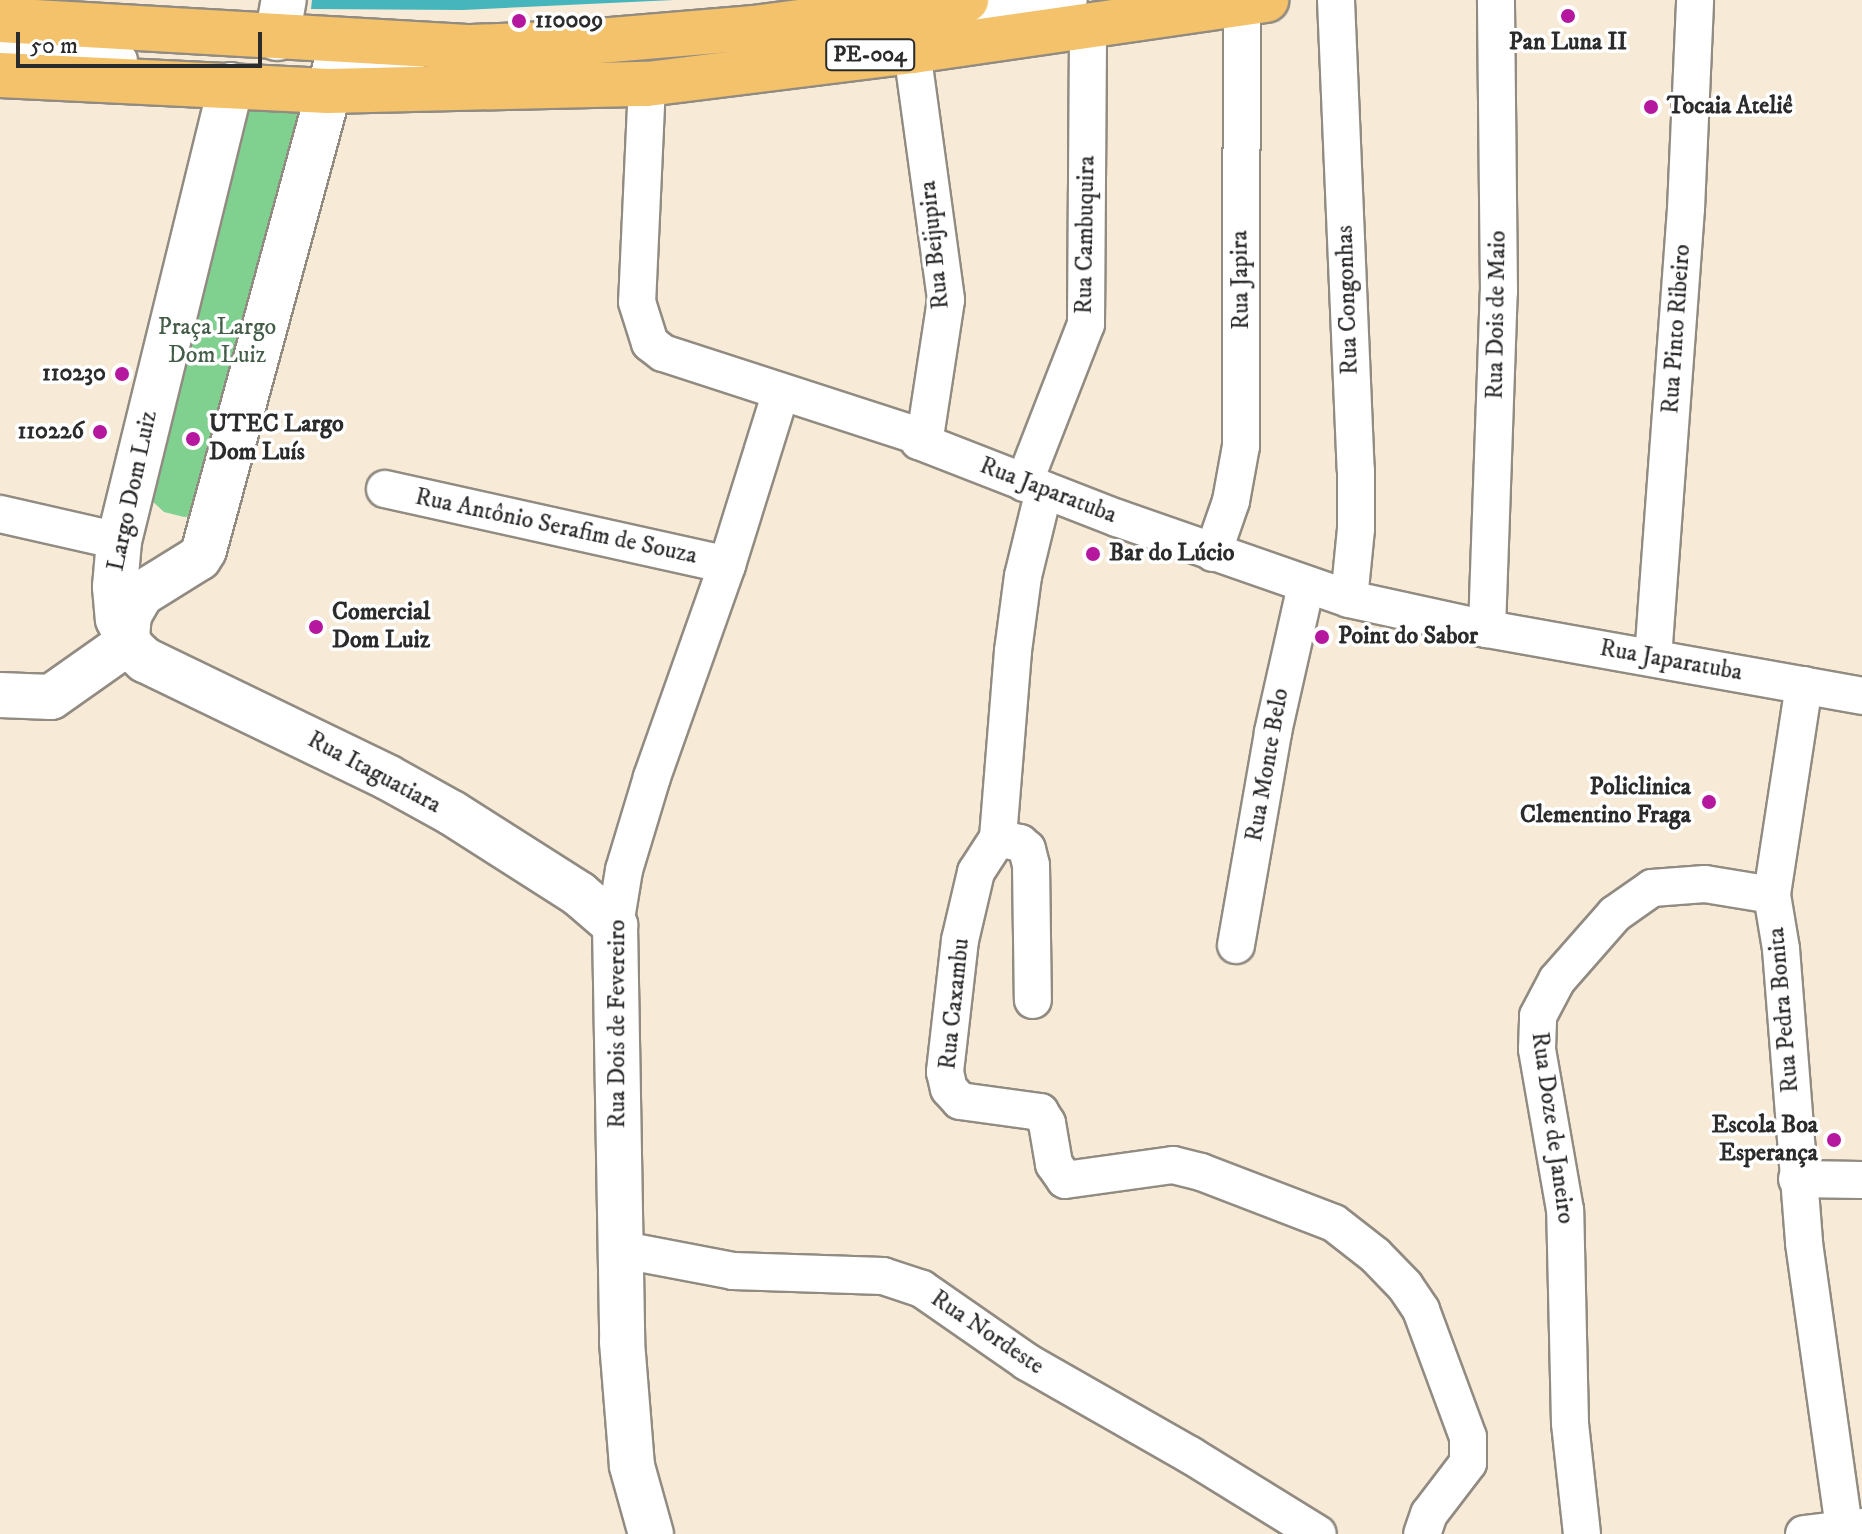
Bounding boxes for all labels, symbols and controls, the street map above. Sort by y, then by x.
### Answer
place label: 110009 [535,7,603,35]
marker: Pan Luna II [1559,7,1577,25]
marker: 110009 [510,12,528,30]
scale bar [20,16,266,66]
place label: Pan Luna II [1509,29,1627,57]
text: 50 m [30,31,78,61]
road number: PE-004 [824,37,916,73]
place label: Tocaia Ateliê [1667,93,1793,121]
marker: Tocaia Ateliê [1642,98,1660,116]
street label: Rua Cambuquira [1070,155,1102,315]
street label: Rua Beijupira [914,179,956,311]
street label: Rua Congonhas [1331,225,1365,375]
street label: Rua Japira [1226,230,1256,330]
street label: Rua Dois de Maio [1481,230,1513,400]
street label: Rua Pinto Ribeiro [1657,243,1697,415]
park label: Praça Largo Dom Luiz [158,314,276,370]
place label: 110230 [42,360,106,388]
marker: 110230 [113,365,131,383]
street label: Largo Dom Luiz [102,408,164,574]
place label: UTEC Largo Dom Luís [209,411,344,467]
place label: 110226 [17,418,84,446]
marker: 110226 [91,423,109,441]
marker: UTEC Largo Dom Luís [184,430,202,448]
street label: Rua Japaratuba [976,452,1120,530]
street label: Rua Antônio Serafim de Souza [412,483,700,571]
place label: Bar do Lúcio [1109,540,1234,568]
marker: Bar do Lúcio [1084,545,1102,563]
place label: Comercial Dom Luiz [332,599,430,655]
marker: Comercial Dom Luiz [307,618,325,636]
place label: Point do Sabor [1338,623,1478,651]
marker: Point do Sabor [1313,628,1331,646]
street label: Rua Japaratuba [1597,634,1745,688]
street label: Rua Monte Belo [1240,686,1296,844]
street label: Rua Itaguatiara [302,726,446,820]
place label: Policlinica Clementino Fraga [1520,774,1691,830]
marker: Policlinica Clementino Fraga [1698,791,1720,813]
street label: Rua Dois de Fevereiro [604,919,632,1129]
street label: Rua Pedra Bonita [1762,926,1806,1094]
street label: Rua Caxambu [934,937,976,1071]
street label: Rua Doze de Janeiro [1524,1030,1580,1226]
place label: Escola Boa Esperança [1711,1112,1818,1168]
marker: Escola Boa Esperança [1825,1131,1843,1149]
street label: Rua Nordeste [925,1285,1049,1381]

